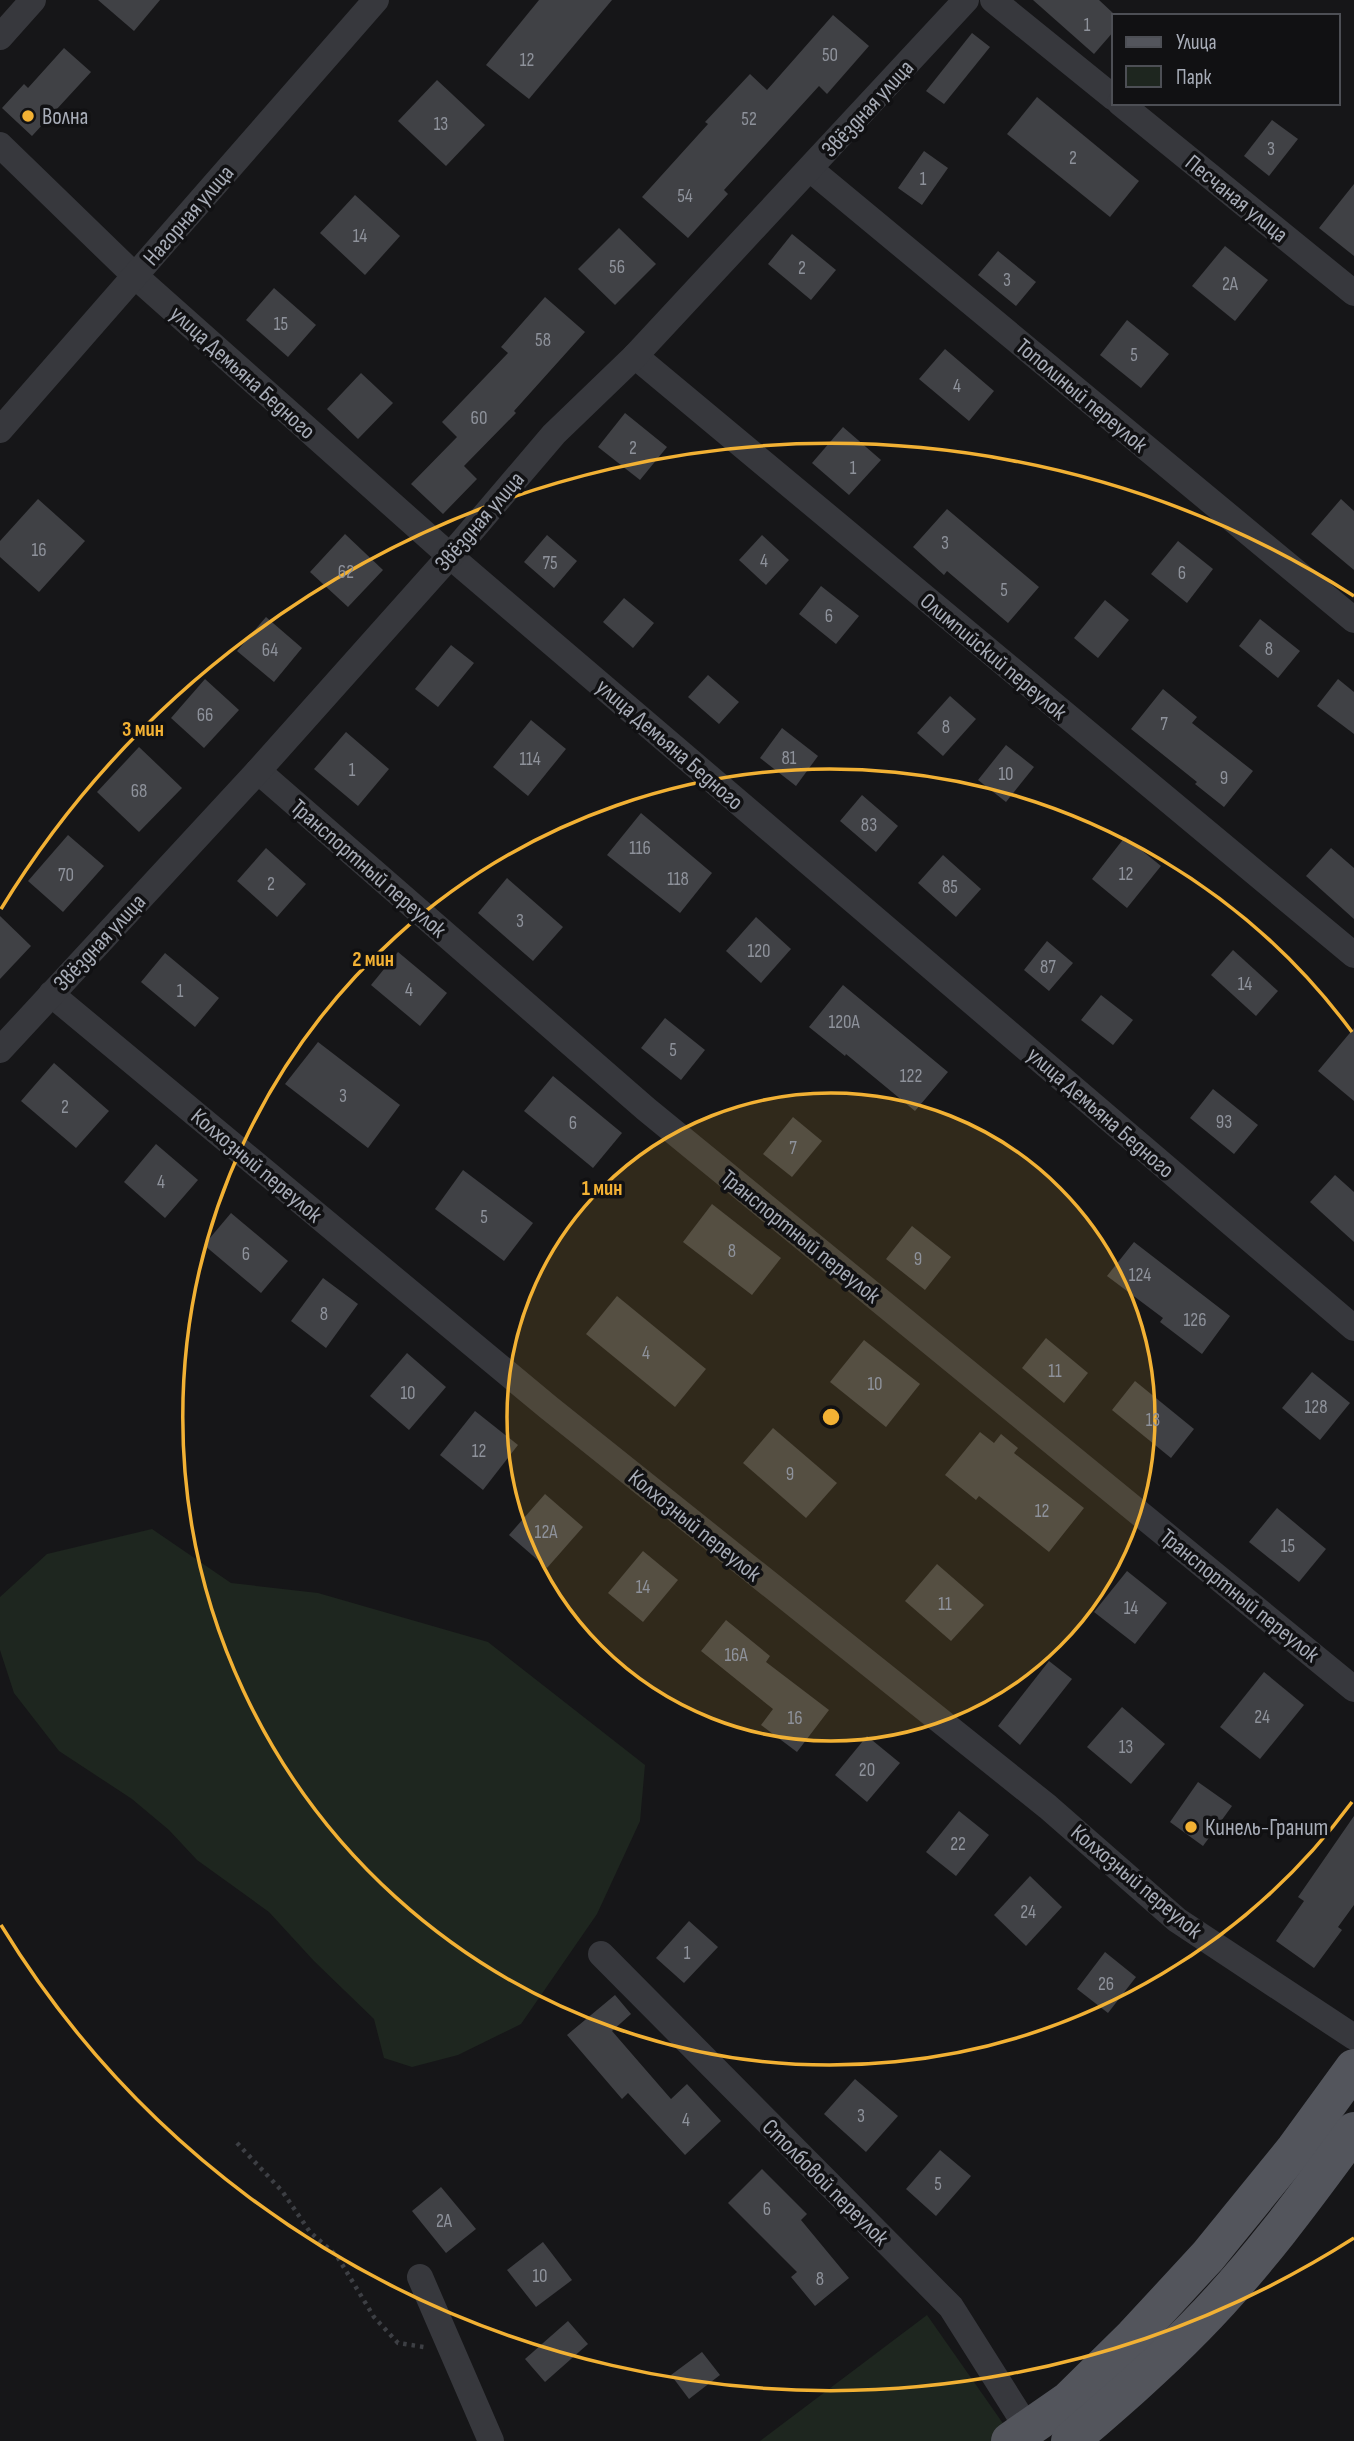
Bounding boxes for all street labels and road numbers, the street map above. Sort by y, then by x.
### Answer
street label: Звёздная улица [816,54,920,163]
street label: Песчаная улица [1179,149,1293,249]
street label: Нагорная улица [137,160,240,272]
street label: улица Демьяна Бедного [164,300,321,445]
street label: Тополиный переулок [1010,333,1153,459]
street label: Звёздная улица [429,466,531,577]
street label: Олимпийский переулок [914,587,1073,726]
street label: улица Демьяна Бедного [590,673,749,816]
street label: Транспортный переулок [285,793,452,944]
street label: Звёздная улица [48,888,152,997]
street label: улица Демьяна Бедного [1021,1041,1180,1184]
street label: Колхозный переулок [185,1103,328,1229]
street label: Транспортный переулок [715,1164,886,1310]
street label: Колхозный переулок [622,1464,767,1588]
street label: Транспортный переулок [1154,1523,1325,1669]
street label: Колхозный переулок [1065,1819,1208,1945]
street label: Столбовой переулок [756,2113,895,2252]

